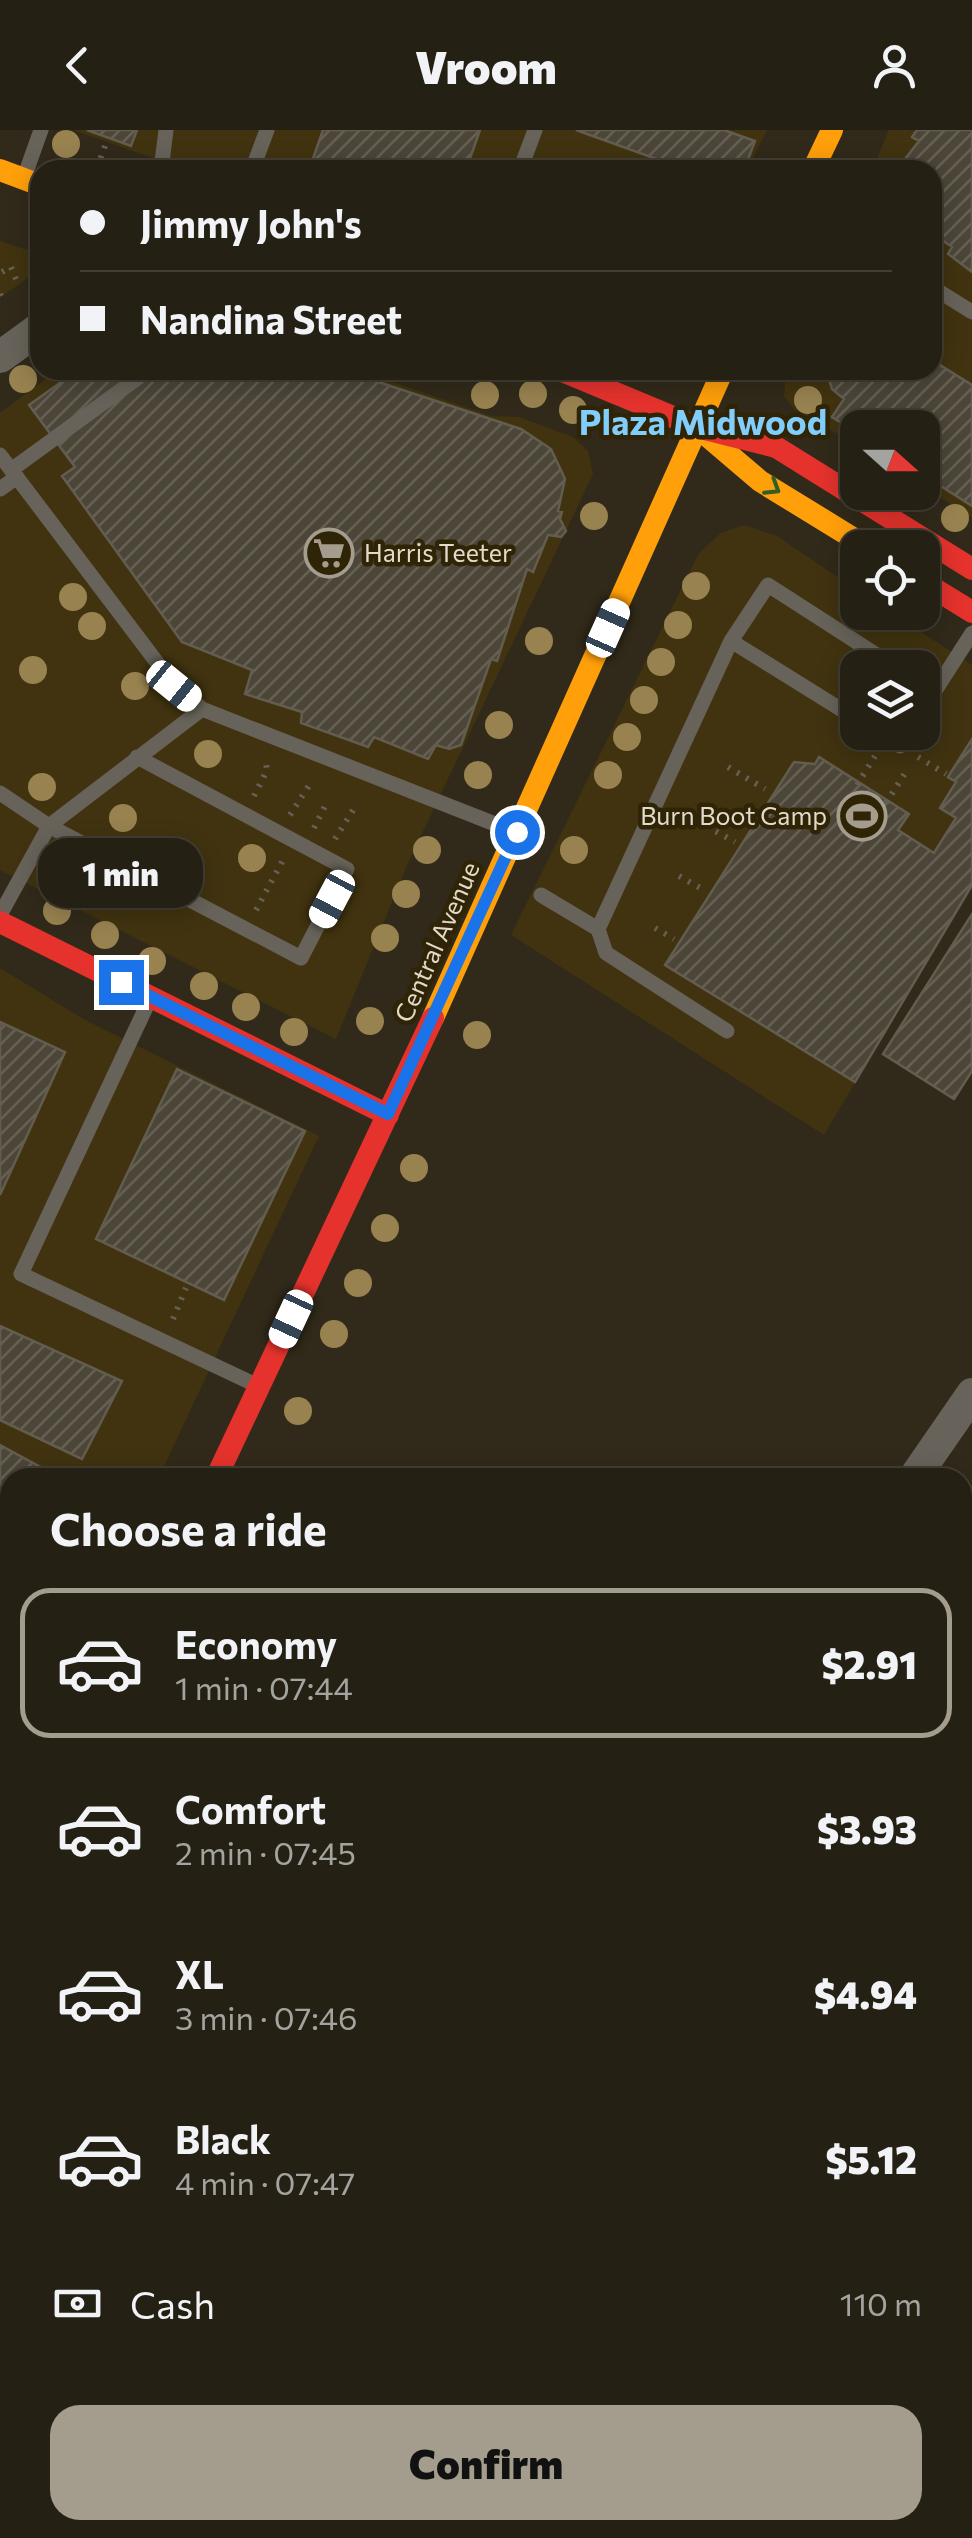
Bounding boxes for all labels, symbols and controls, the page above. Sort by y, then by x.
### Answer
icon: back [50,38,105,93]
text: Vroom [415,38,557,93]
icon: person [867,38,922,93]
text: Jimmy John's [140,199,362,246]
text: Nandina Street [140,295,402,342]
district label: Plaza Midwood [579,399,827,442]
north arrow [840,410,940,510]
map controls [840,410,940,750]
one-way arrow [762,476,780,495]
supermarket icon: Harris Teeter [303,527,355,579]
button: locate [840,530,940,630]
place label: Harris Teeter [364,537,512,567]
car [582,594,634,662]
button: layers [840,650,940,750]
car [141,655,207,717]
sports icon: Burn Boot Camp [836,790,888,842]
place label: Burn Boot Camp [640,800,827,830]
route start [495,810,540,855]
callout: 1 min [38,837,204,907]
text: 1 min [82,853,159,893]
street label: Central Avenue [387,857,485,1026]
car [305,865,359,933]
route end [99,960,144,1005]
car [265,1285,317,1353]
text: Choose a ride [50,1500,327,1555]
icon: car [55,1618,145,1708]
text: Economy [175,1620,337,1667]
text: $2.91 [821,1640,917,1687]
text: 1 min · 07:44 [175,1667,353,1707]
icon: car [55,1783,145,1873]
text: Comfort [175,1785,326,1832]
text: $3.93 [817,1805,917,1852]
text: 2 min · 07:45 [175,1832,356,1872]
icon: car [55,1948,145,2038]
text: XL [175,1950,224,1997]
text: $4.94 [814,1970,917,2017]
text: 3 min · 07:46 [175,1997,358,2037]
icon: car [55,2113,145,2203]
text: Black [175,2115,271,2162]
text: $5.12 [825,2135,917,2182]
text: 4 min · 07:47 [175,2162,355,2202]
icon: cash [50,2276,105,2331]
text: Cash [130,2280,215,2327]
text: 110 m [840,2283,922,2323]
button: Confirm [50,2405,922,2520]

